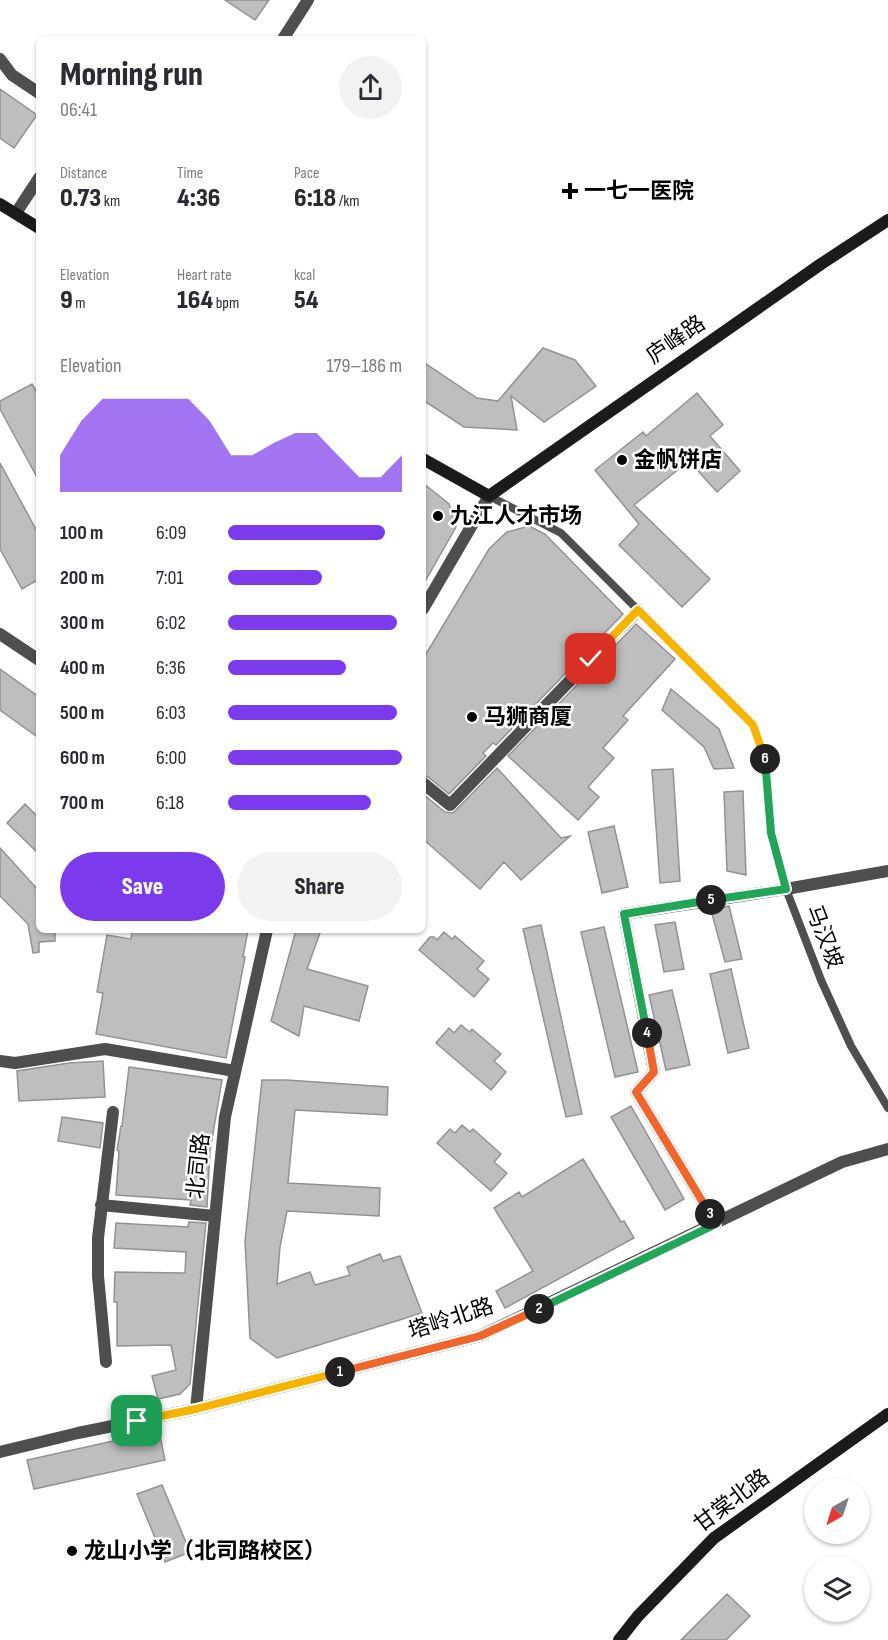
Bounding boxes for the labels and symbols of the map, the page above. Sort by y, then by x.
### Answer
place label: 一七一医院 [584,178,694,205]
marker: 一七一医院 [561,182,579,200]
street label: 庐峰路 [641,310,711,370]
place label: 金帆饼店 [634,447,722,474]
marker: 金帆饼店 [615,453,629,467]
place label: 九江人才市场 [450,503,582,530]
marker: 九江人才市场 [431,509,445,523]
pin [565,633,616,684]
place label: 马狮商厦 [484,704,572,731]
marker: 马狮商厦 [465,710,479,724]
pin: 6 [750,744,780,774]
pin: 5 [696,885,726,915]
street label: 马汉坡 [800,901,848,973]
pin: 4 [632,1018,662,1048]
street label: 北司路 [182,1132,216,1200]
pin: 3 [695,1199,725,1229]
street label: 塔岭北路 [405,1293,497,1345]
pin: 2 [524,1294,554,1324]
pin: 1 [325,1357,355,1387]
pin [111,1395,162,1446]
street label: 甘棠北路 [689,1464,775,1538]
north arrow [804,1478,870,1544]
place label: 龙山小学（北司路校区） [84,1538,326,1565]
marker: 龙山小学（北司路校区） [65,1544,79,1558]

